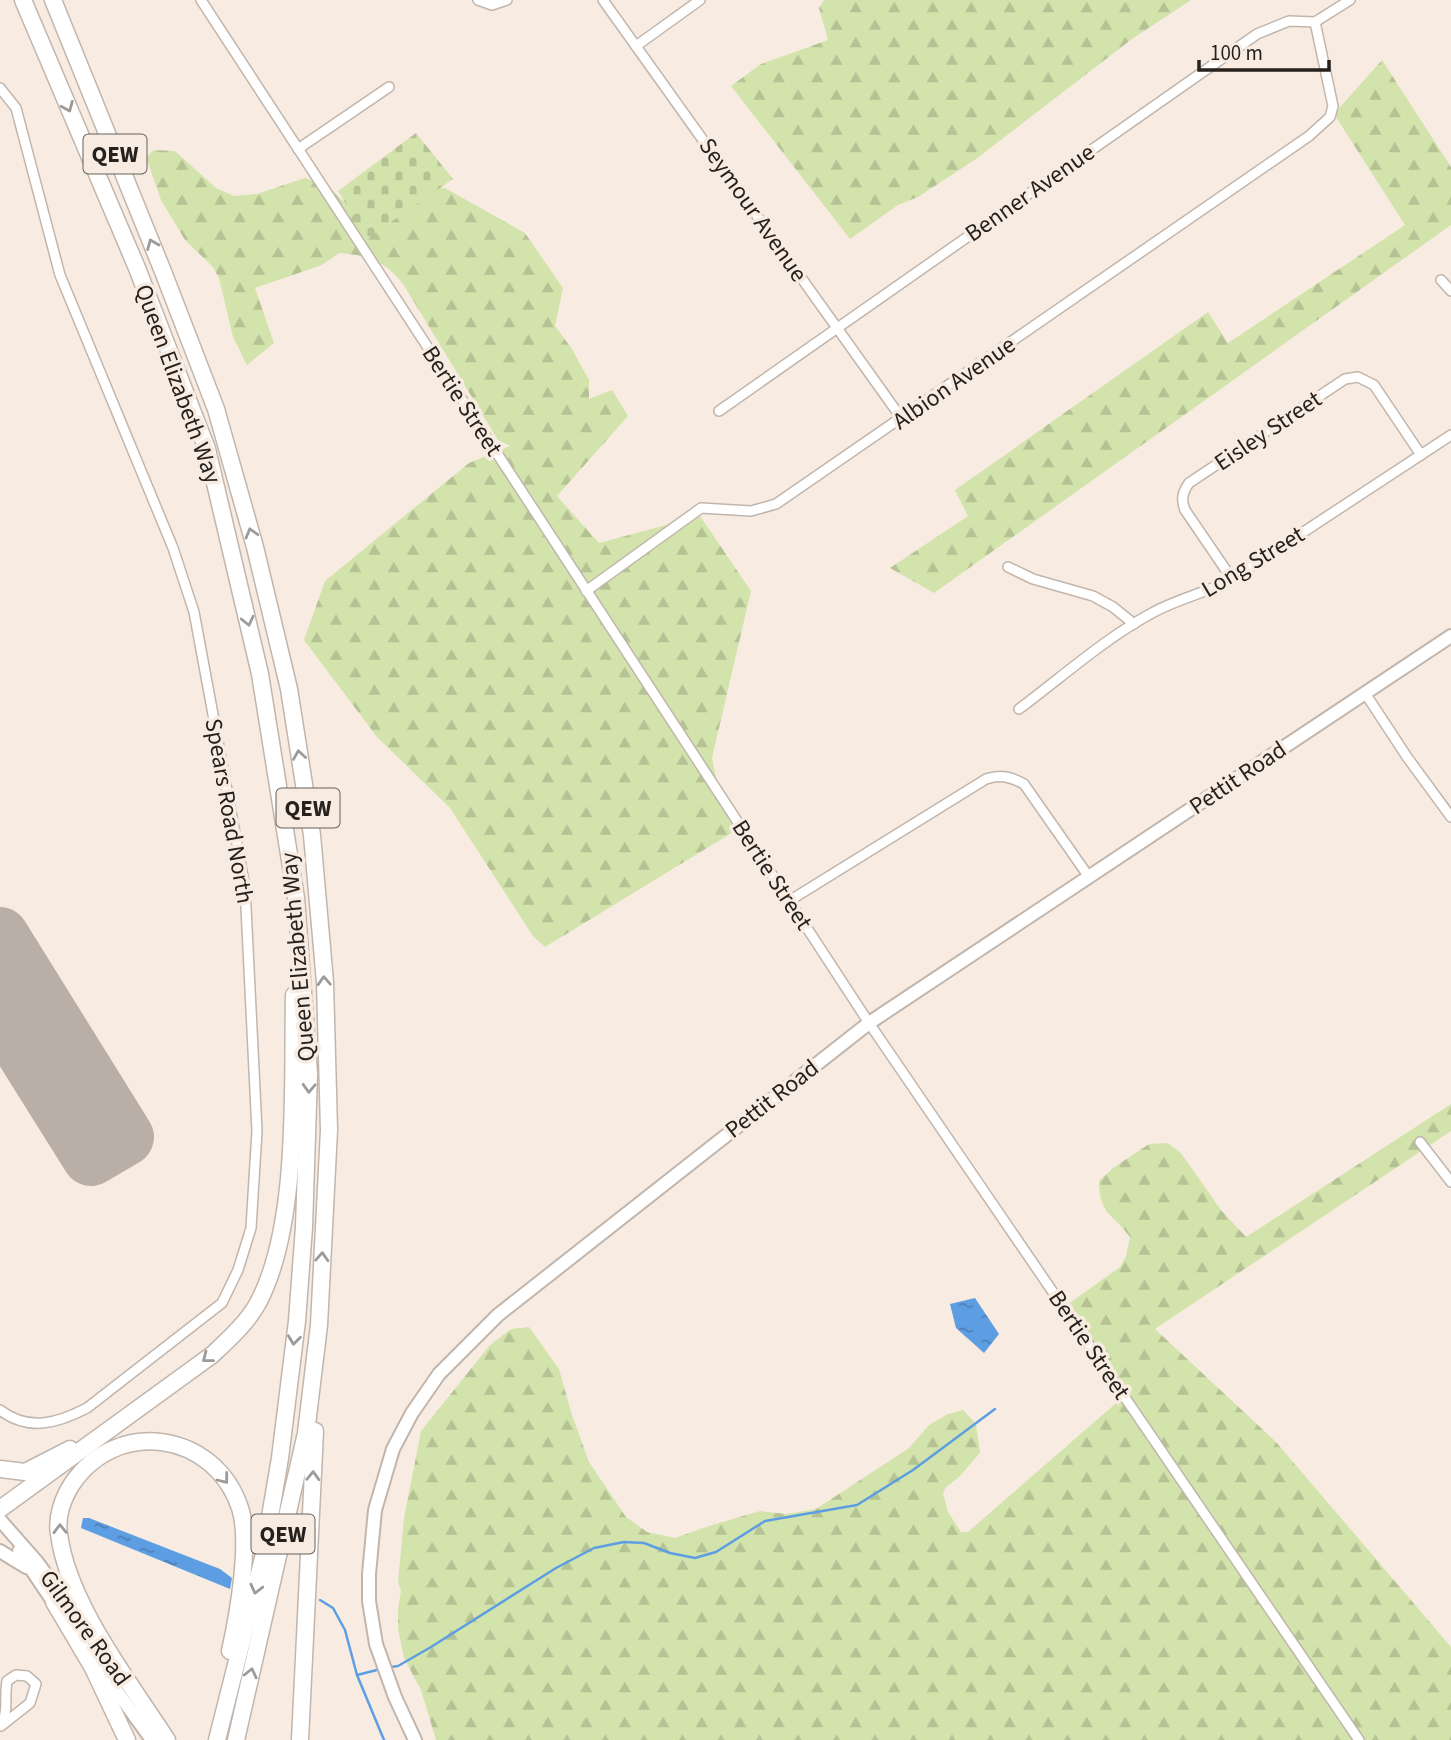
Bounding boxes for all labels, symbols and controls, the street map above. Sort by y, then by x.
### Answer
scale bar [1199,28,1328,72]
text: 100 m [1210,38,1263,68]
one-way arrow [60,100,74,112]
street label: Seymour Avenue [690,131,816,289]
road number: QEW [83,134,146,174]
street label: Benner Avenue [958,135,1102,251]
one-way arrow [147,238,161,250]
street label: Queen Elizabeth Way [126,279,230,489]
street label: Albion Avenue [885,328,1023,438]
street label: Bertie Street [413,339,511,463]
street label: Eisley Street [1207,382,1329,480]
street label: Long Street [1195,518,1311,606]
one-way arrow [245,527,260,539]
one-way arrow [240,615,254,627]
street label: Spears Road North [196,716,262,906]
street label: Pettit Road [1182,733,1294,823]
one-way arrow [292,749,307,761]
road number: QEW [276,788,340,828]
street label: Bertie Street [723,813,821,937]
street label: Queen Elizabeth Way [271,851,325,1063]
one-way arrow [317,975,332,986]
street label: Pettit Road [718,1051,826,1147]
one-way arrow [301,1083,316,1094]
one-way arrow [315,1251,330,1262]
street label: Bertie Street [1039,1283,1139,1407]
one-way arrow [287,1334,302,1346]
one-way arrow [203,1349,215,1362]
one-way arrow [305,1470,320,1481]
one-way arrow [215,1471,228,1483]
road number: QEW [252,1514,314,1554]
one-way arrow [52,1523,68,1534]
street label: Gilmore Road [31,1563,139,1693]
one-way arrow [250,1583,264,1595]
one-way arrow [243,1668,258,1680]

